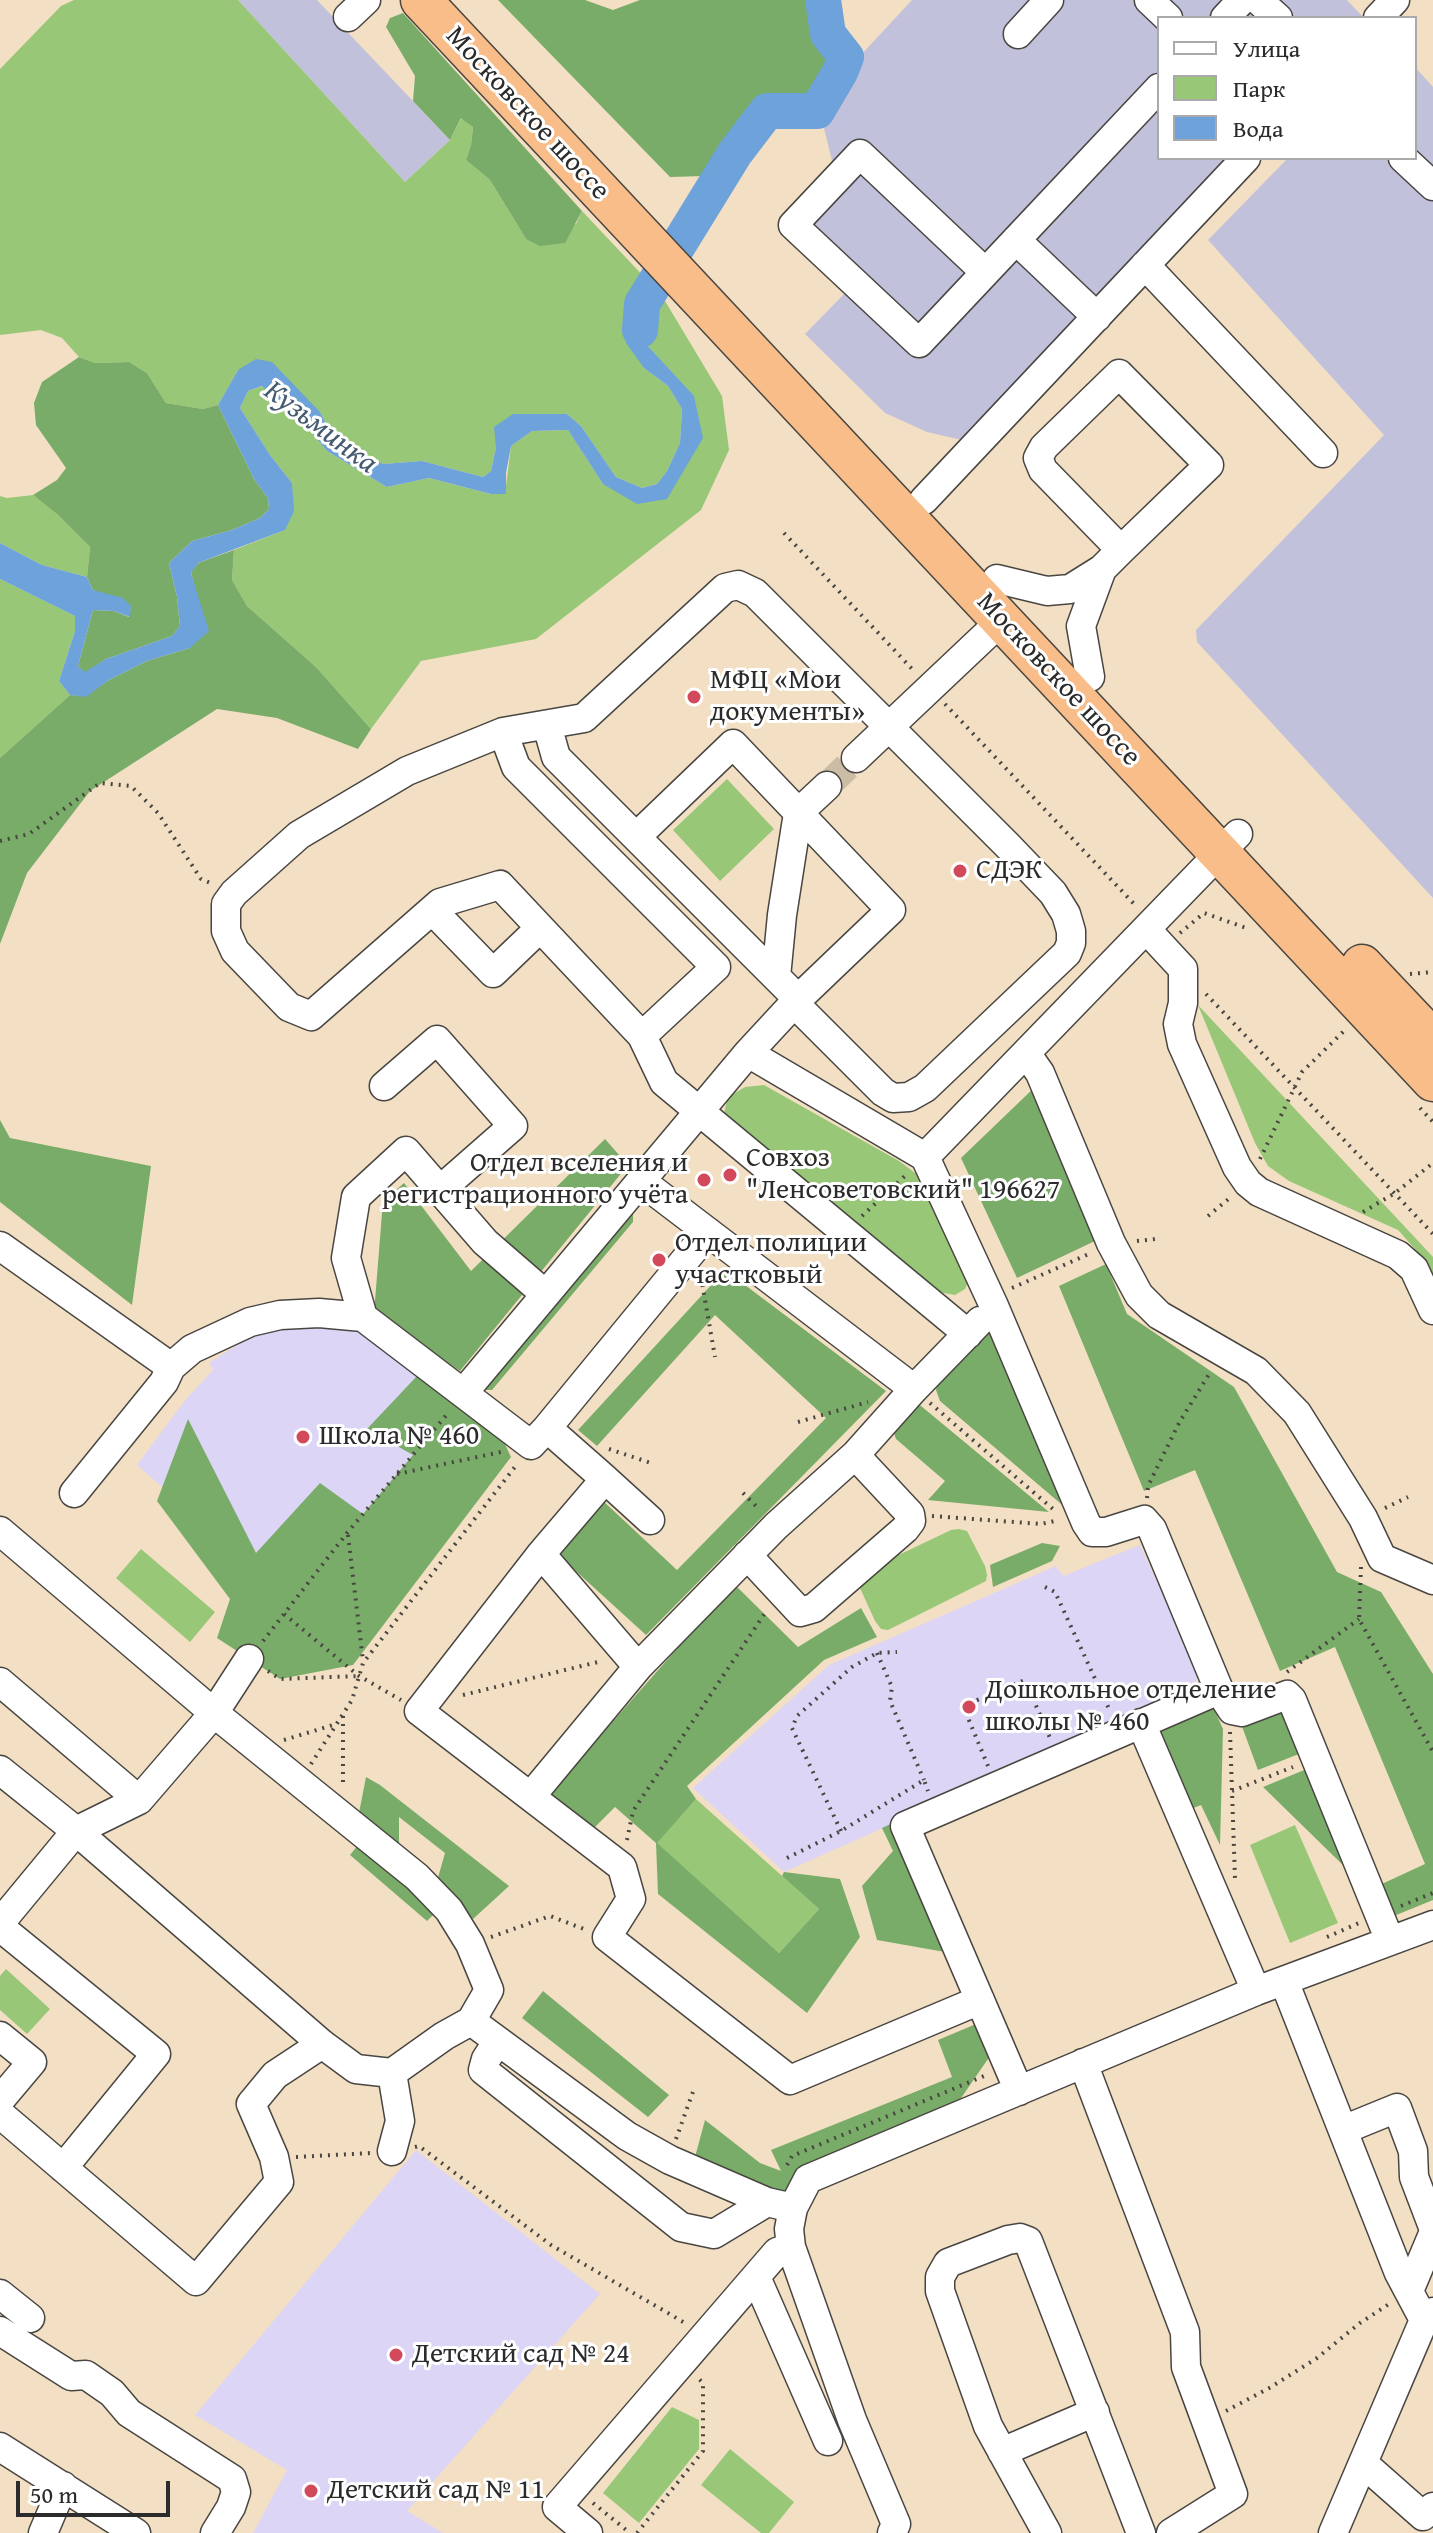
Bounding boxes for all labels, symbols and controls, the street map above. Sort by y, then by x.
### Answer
legend [1157,16,1417,160]
street label: Московское шоссе [438,20,616,208]
text: Улица [1233,31,1300,66]
text: Парк [1233,71,1285,106]
text: Вода [1233,111,1283,146]
water label: Кузьминка [256,374,384,482]
street label: Московское шоссе [969,586,1147,774]
place label: МФЦ «Мои документы» [710,664,865,730]
marker: МФЦ «Мои документы» [685,688,703,706]
place label: СДЭК [976,854,1042,888]
marker: СДЭК [951,862,969,880]
place label: Совхоз "Ленсоветовский" 196627 [746,1142,1060,1208]
place label: Отдел вселения и регистрационного учёта [382,1147,688,1213]
marker: Совхоз "Ленсоветовский" 196627 [721,1166,739,1184]
marker: Отдел вселения и регистрационного учёта [695,1171,713,1189]
place label: Отдел полиции участковый [675,1227,867,1293]
marker: Отдел полиции участковый [650,1251,668,1269]
place label: Школа № 460 [319,1420,479,1454]
marker: Школа № 460 [294,1428,312,1446]
place label: Дошкольное отделение школы № 460 [985,1674,1277,1740]
marker: Дошкольное отделение школы № 460 [960,1698,978,1716]
place label: Детский сад № 24 [412,2338,630,2372]
marker: Детский сад № 24 [387,2346,405,2364]
scale bar [20,2465,174,2515]
place label: Детский сад № 11 [327,2474,545,2508]
text: 50 m [30,2477,78,2512]
marker: Детский сад № 11 [302,2482,320,2500]

